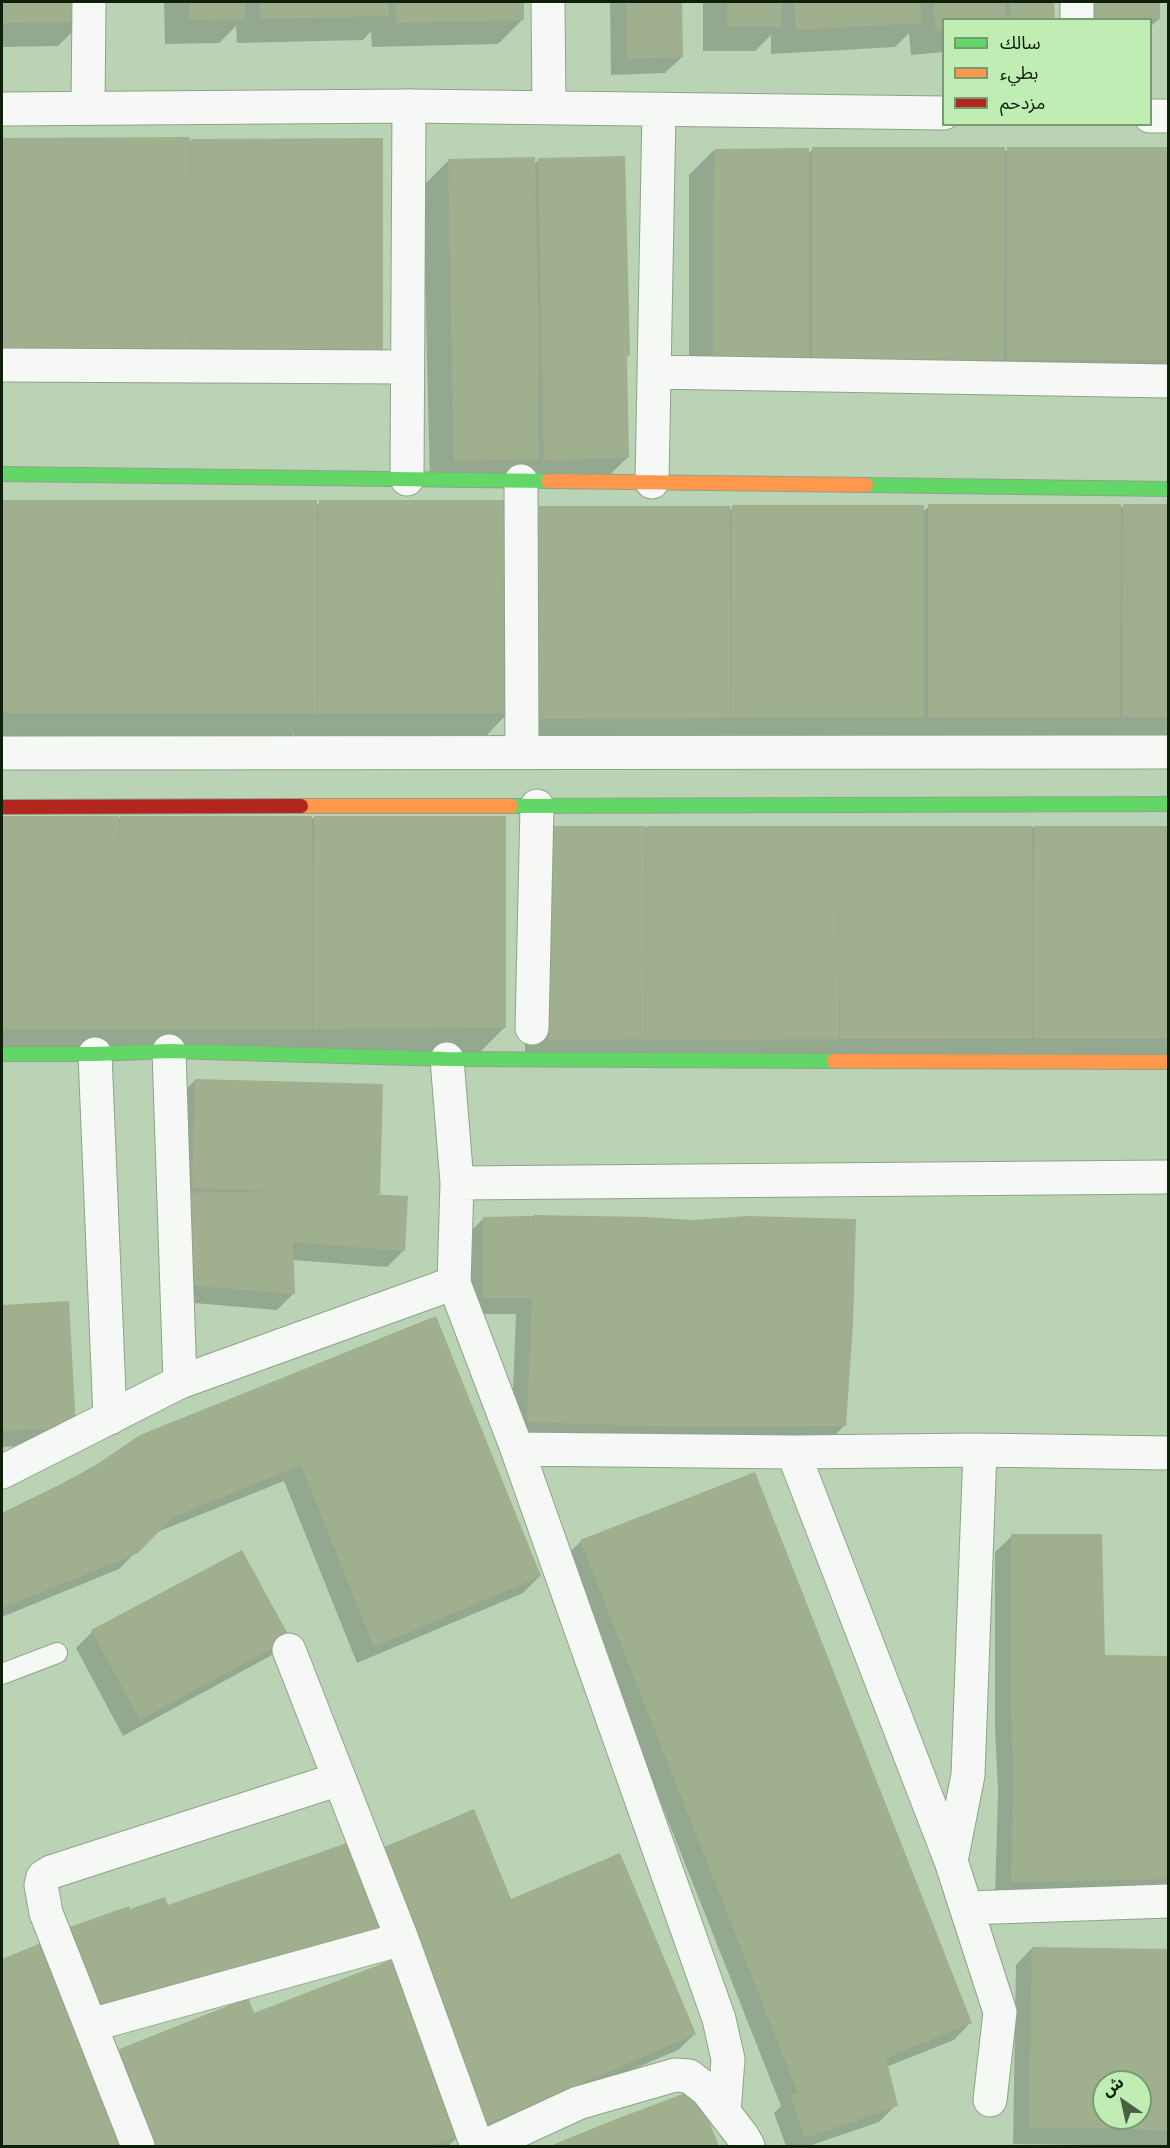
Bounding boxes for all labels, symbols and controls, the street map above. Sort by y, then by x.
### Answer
legend [942,18,1152,126]
text: سالك [1000,32,1041,54]
text: بطيء [1000,62,1038,84]
text: مزدحم [1000,92,1045,114]
north arrow [1092,2070,1152,2130]
text: ش [1098,2072,1127,2100]

